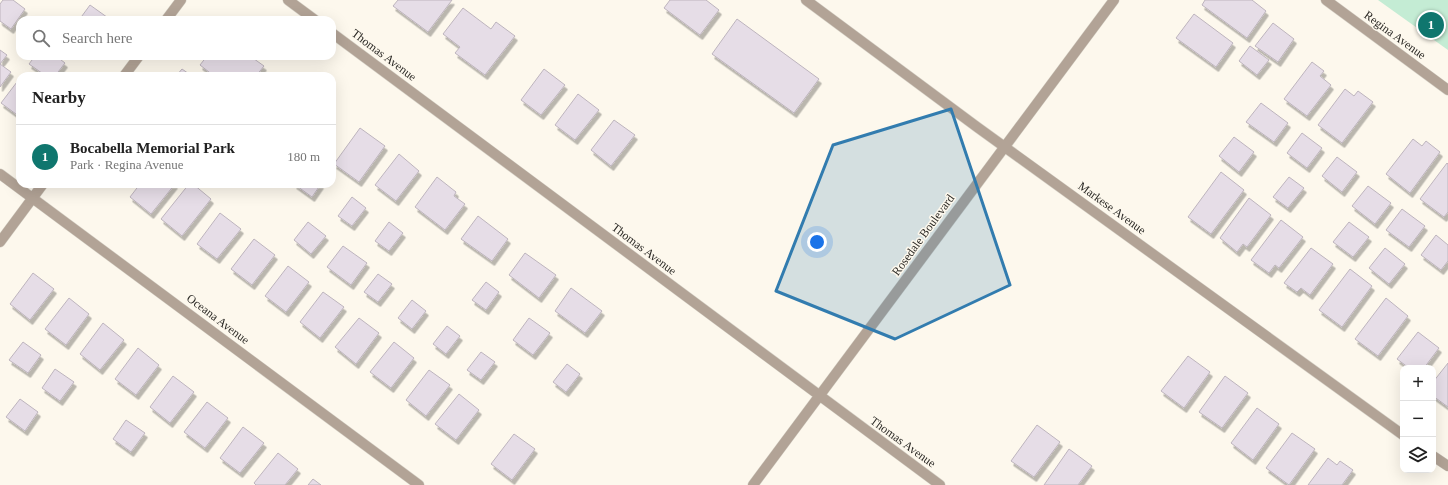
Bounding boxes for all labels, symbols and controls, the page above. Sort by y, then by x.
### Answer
street label: Regina Avenue [1361,8,1429,62]
pin: 1 [1418,10,1444,40]
search box [16,16,336,60]
street label: Thomas Avenue [349,26,419,84]
icon: search [30,27,52,49]
text: Search here [62,30,132,46]
text: Nearby [32,88,86,107]
text: Bocabella Memorial Park [70,140,235,156]
text: 1 [42,149,48,164]
text: 180 m [287,149,320,164]
text: Park · Regina Avenue [70,157,183,172]
street label: Markese Avenue [1075,179,1149,237]
street label: Rosedale Boulevard [889,192,957,278]
street label: Thomas Avenue [609,220,679,278]
your location [807,232,827,252]
street label: Oceana Avenue [184,291,252,347]
map controls [1400,365,1436,473]
button: + [1400,365,1436,401]
button: − [1400,401,1436,437]
street label: Thomas Avenue [868,414,938,470]
button: layers [1400,437,1436,473]

